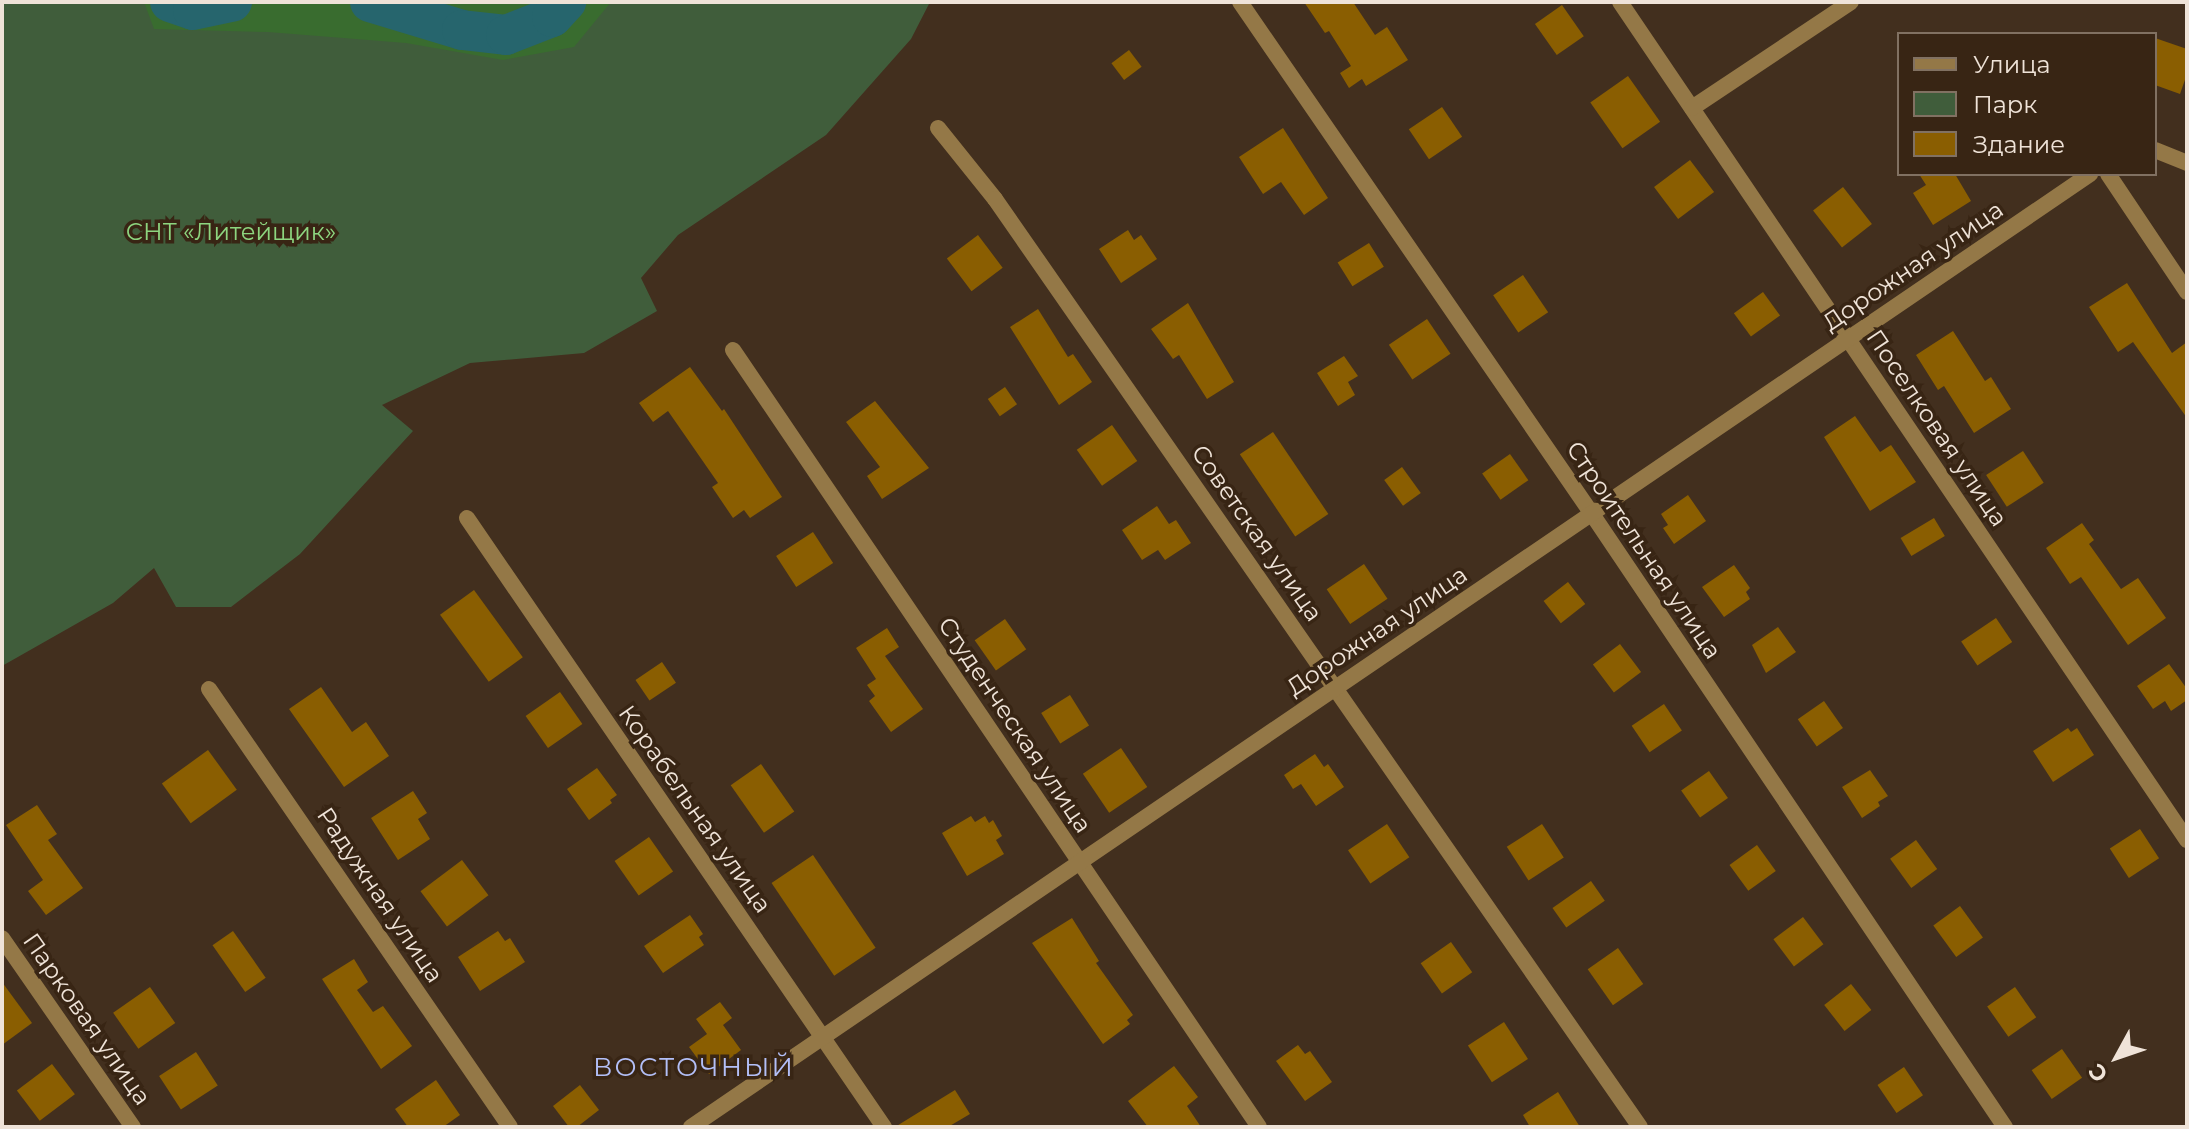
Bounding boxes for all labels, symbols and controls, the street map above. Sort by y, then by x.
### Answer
legend [1897,32,2157,176]
text: Улица [1973,50,2051,79]
text: Парк [1973,90,2037,119]
text: Здание [1973,130,2065,159]
street label: Дорожная улица [1817,195,2009,337]
park label: СНТ «Литейщик» [126,218,336,246]
street label: Поселковая улица [1860,324,2014,532]
street label: Строительная улица [1560,436,1728,664]
street label: Советская улица [1185,439,1329,627]
street label: Дорожная улица [1281,560,1473,702]
street label: Студенческая улица [932,612,1098,838]
street label: Корабельная улица [612,700,778,918]
street label: Радужная улица [311,802,449,988]
street label: Парковая улица [17,927,157,1111]
north arrow [2077,1017,2157,1097]
district label: ВОСТОЧНЫЙ [593,1052,795,1084]
text: С [2083,1058,2114,1088]

